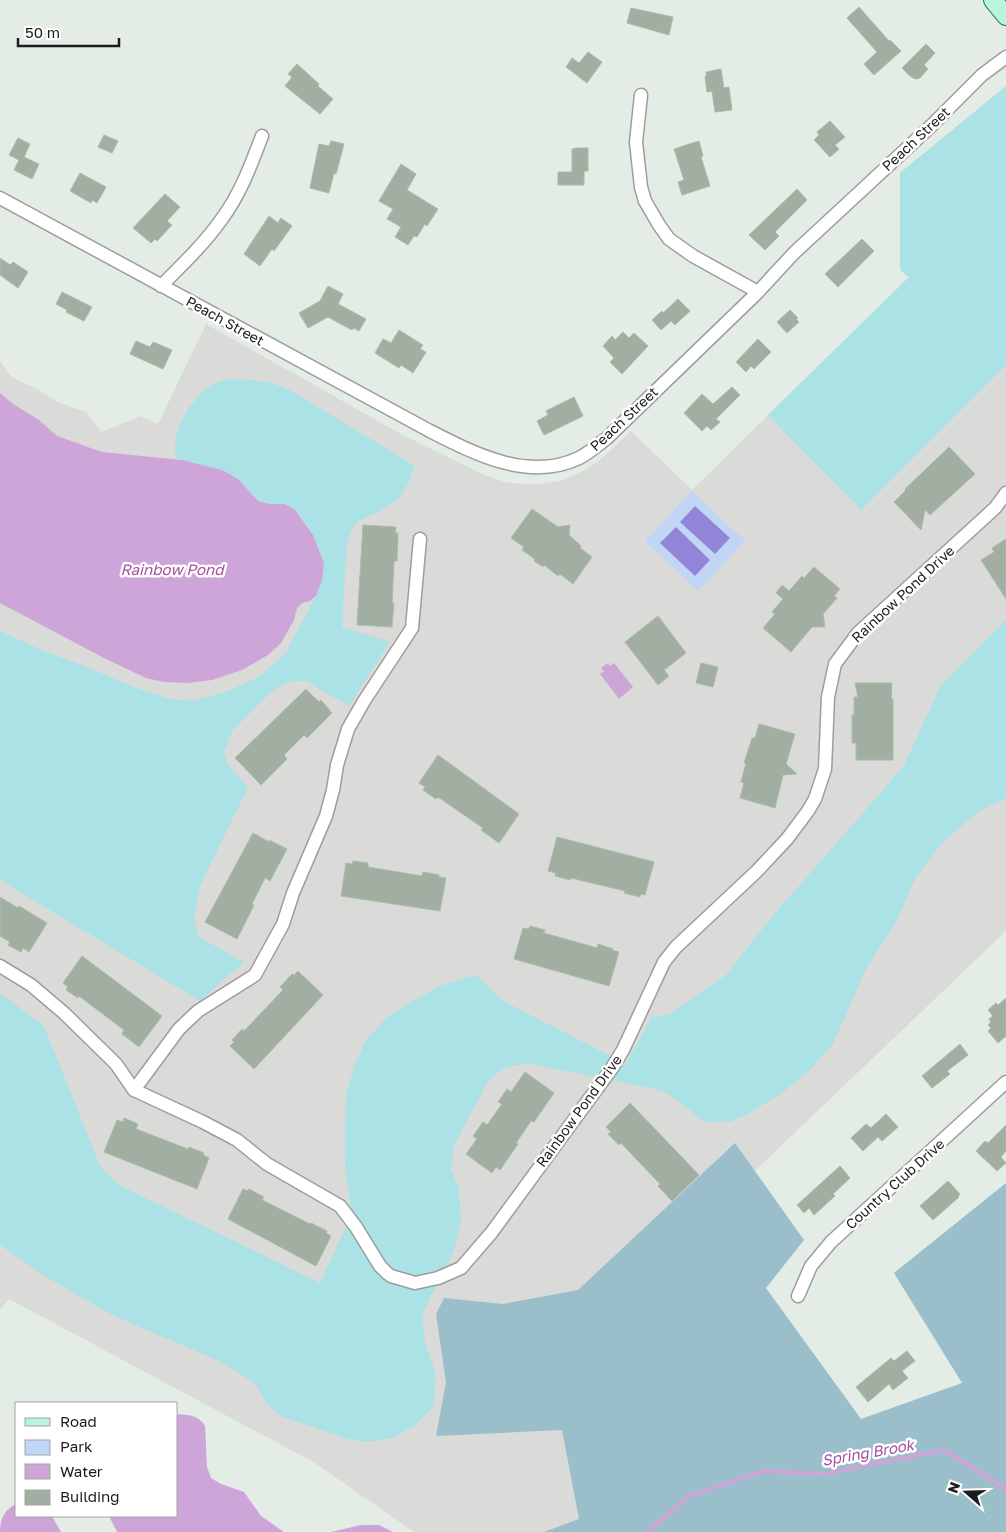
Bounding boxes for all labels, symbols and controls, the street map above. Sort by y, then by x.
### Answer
scale bar [18,15,119,47]
text: 50 m [25,23,60,41]
street label: Peach Street [878,103,953,174]
street label: Peach Street [183,292,267,349]
street label: Peach Street [586,383,661,454]
street label: Rainbow Pond Drive [848,542,958,646]
water label: Rainbow Pond [121,560,225,578]
street label: Rainbow Pond Drive [532,1051,625,1170]
street label: Country Club Drive [842,1135,948,1232]
legend [15,1402,178,1517]
text: Road [60,1412,97,1430]
water label: Spring Brook [820,1435,917,1470]
text: Park [60,1437,93,1455]
text: Water [60,1462,103,1480]
north arrow [941,1467,991,1517]
text: N [944,1479,963,1495]
text: Building [60,1487,120,1505]

